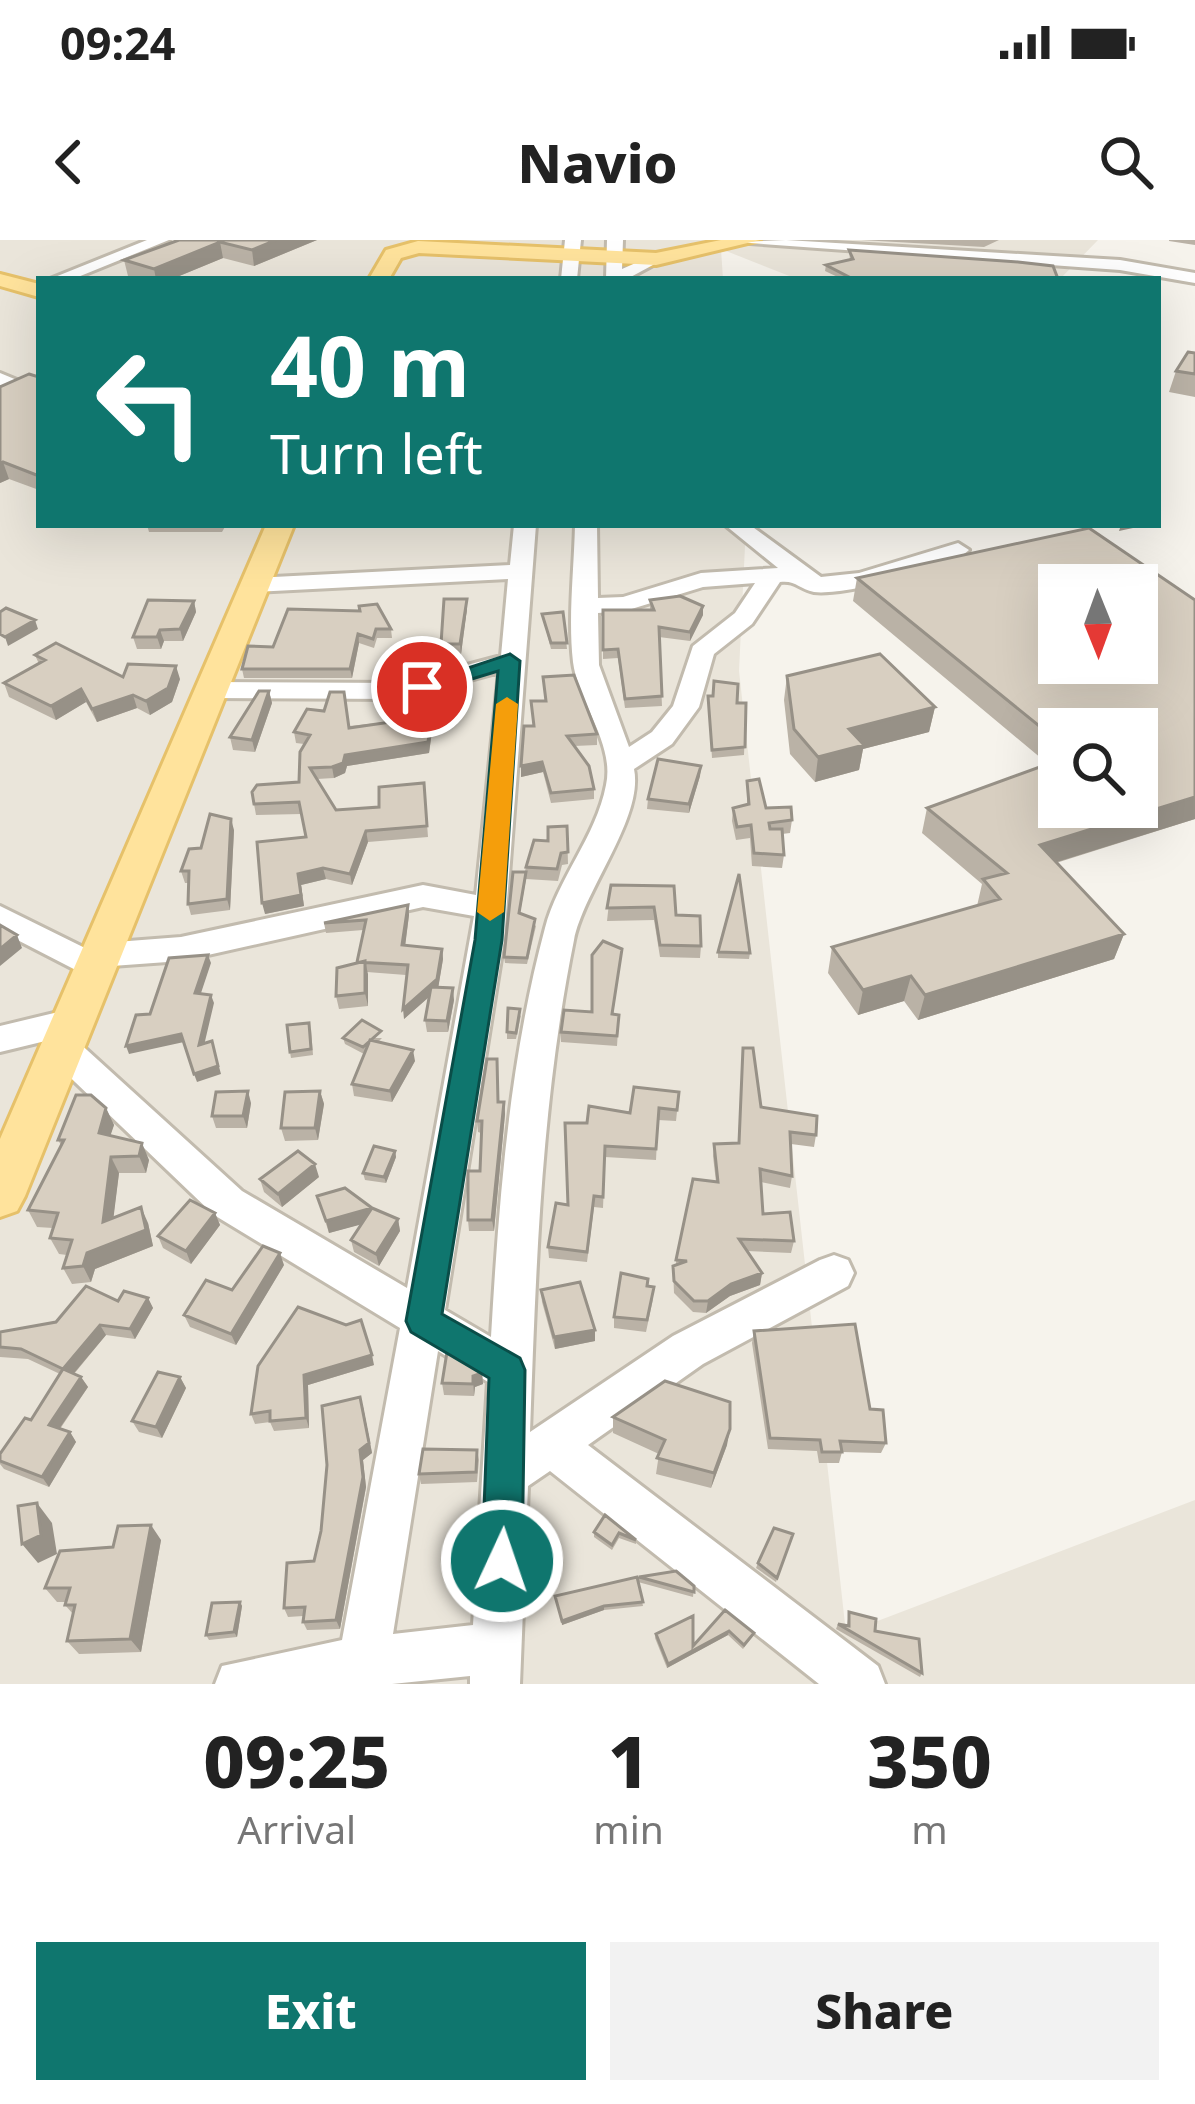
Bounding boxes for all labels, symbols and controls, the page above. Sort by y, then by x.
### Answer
text: 09:24 [60,12,176,73]
text: Navio [517,125,678,199]
icon: back [36,129,102,195]
icon: search [1093,129,1159,195]
text: 40 m [270,307,470,422]
icon: left [72,324,228,480]
text: Turn left [270,416,483,490]
north arrow [1038,564,1158,684]
map controls [1038,564,1158,828]
pin [371,636,473,738]
icon: arrive [389,654,455,720]
button: search [1038,708,1158,828]
position arrow [439,1498,565,1624]
text: 09:25 [203,1711,390,1809]
text: 1 [608,1711,649,1809]
text: 350 [867,1711,992,1809]
text: Arrival [237,1802,356,1855]
text: min [593,1802,664,1855]
text: m [911,1802,948,1855]
button: Exit [36,1942,586,2080]
button: Share [610,1942,1159,2080]

